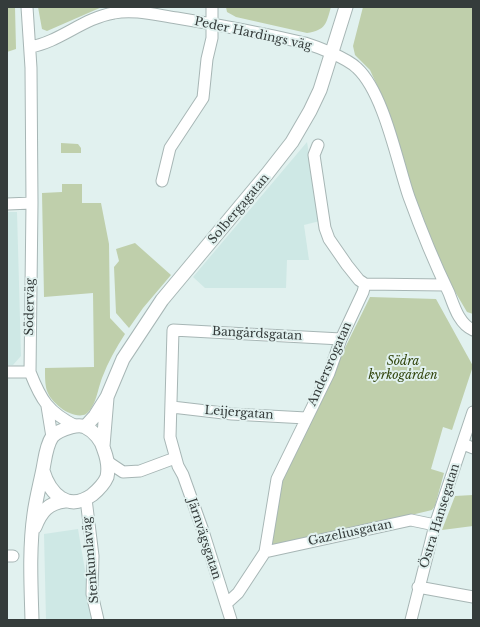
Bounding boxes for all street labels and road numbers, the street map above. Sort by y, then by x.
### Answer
street label: Peder Hardings väg [193,15,313,53]
street label: Solbergagatan [206,171,272,247]
street label: Söderväg [22,278,38,336]
street label: Andersrogatan [305,320,355,408]
street label: Bangårdsgatan [211,324,303,344]
street label: Leijergatan [204,403,274,423]
street label: Östra Hansegatan [417,462,463,570]
street label: Järnvägsgatan [184,497,224,581]
street label: Stenkumlaväg [80,516,102,604]
street label: Gazeliusgatan [307,517,393,549]

